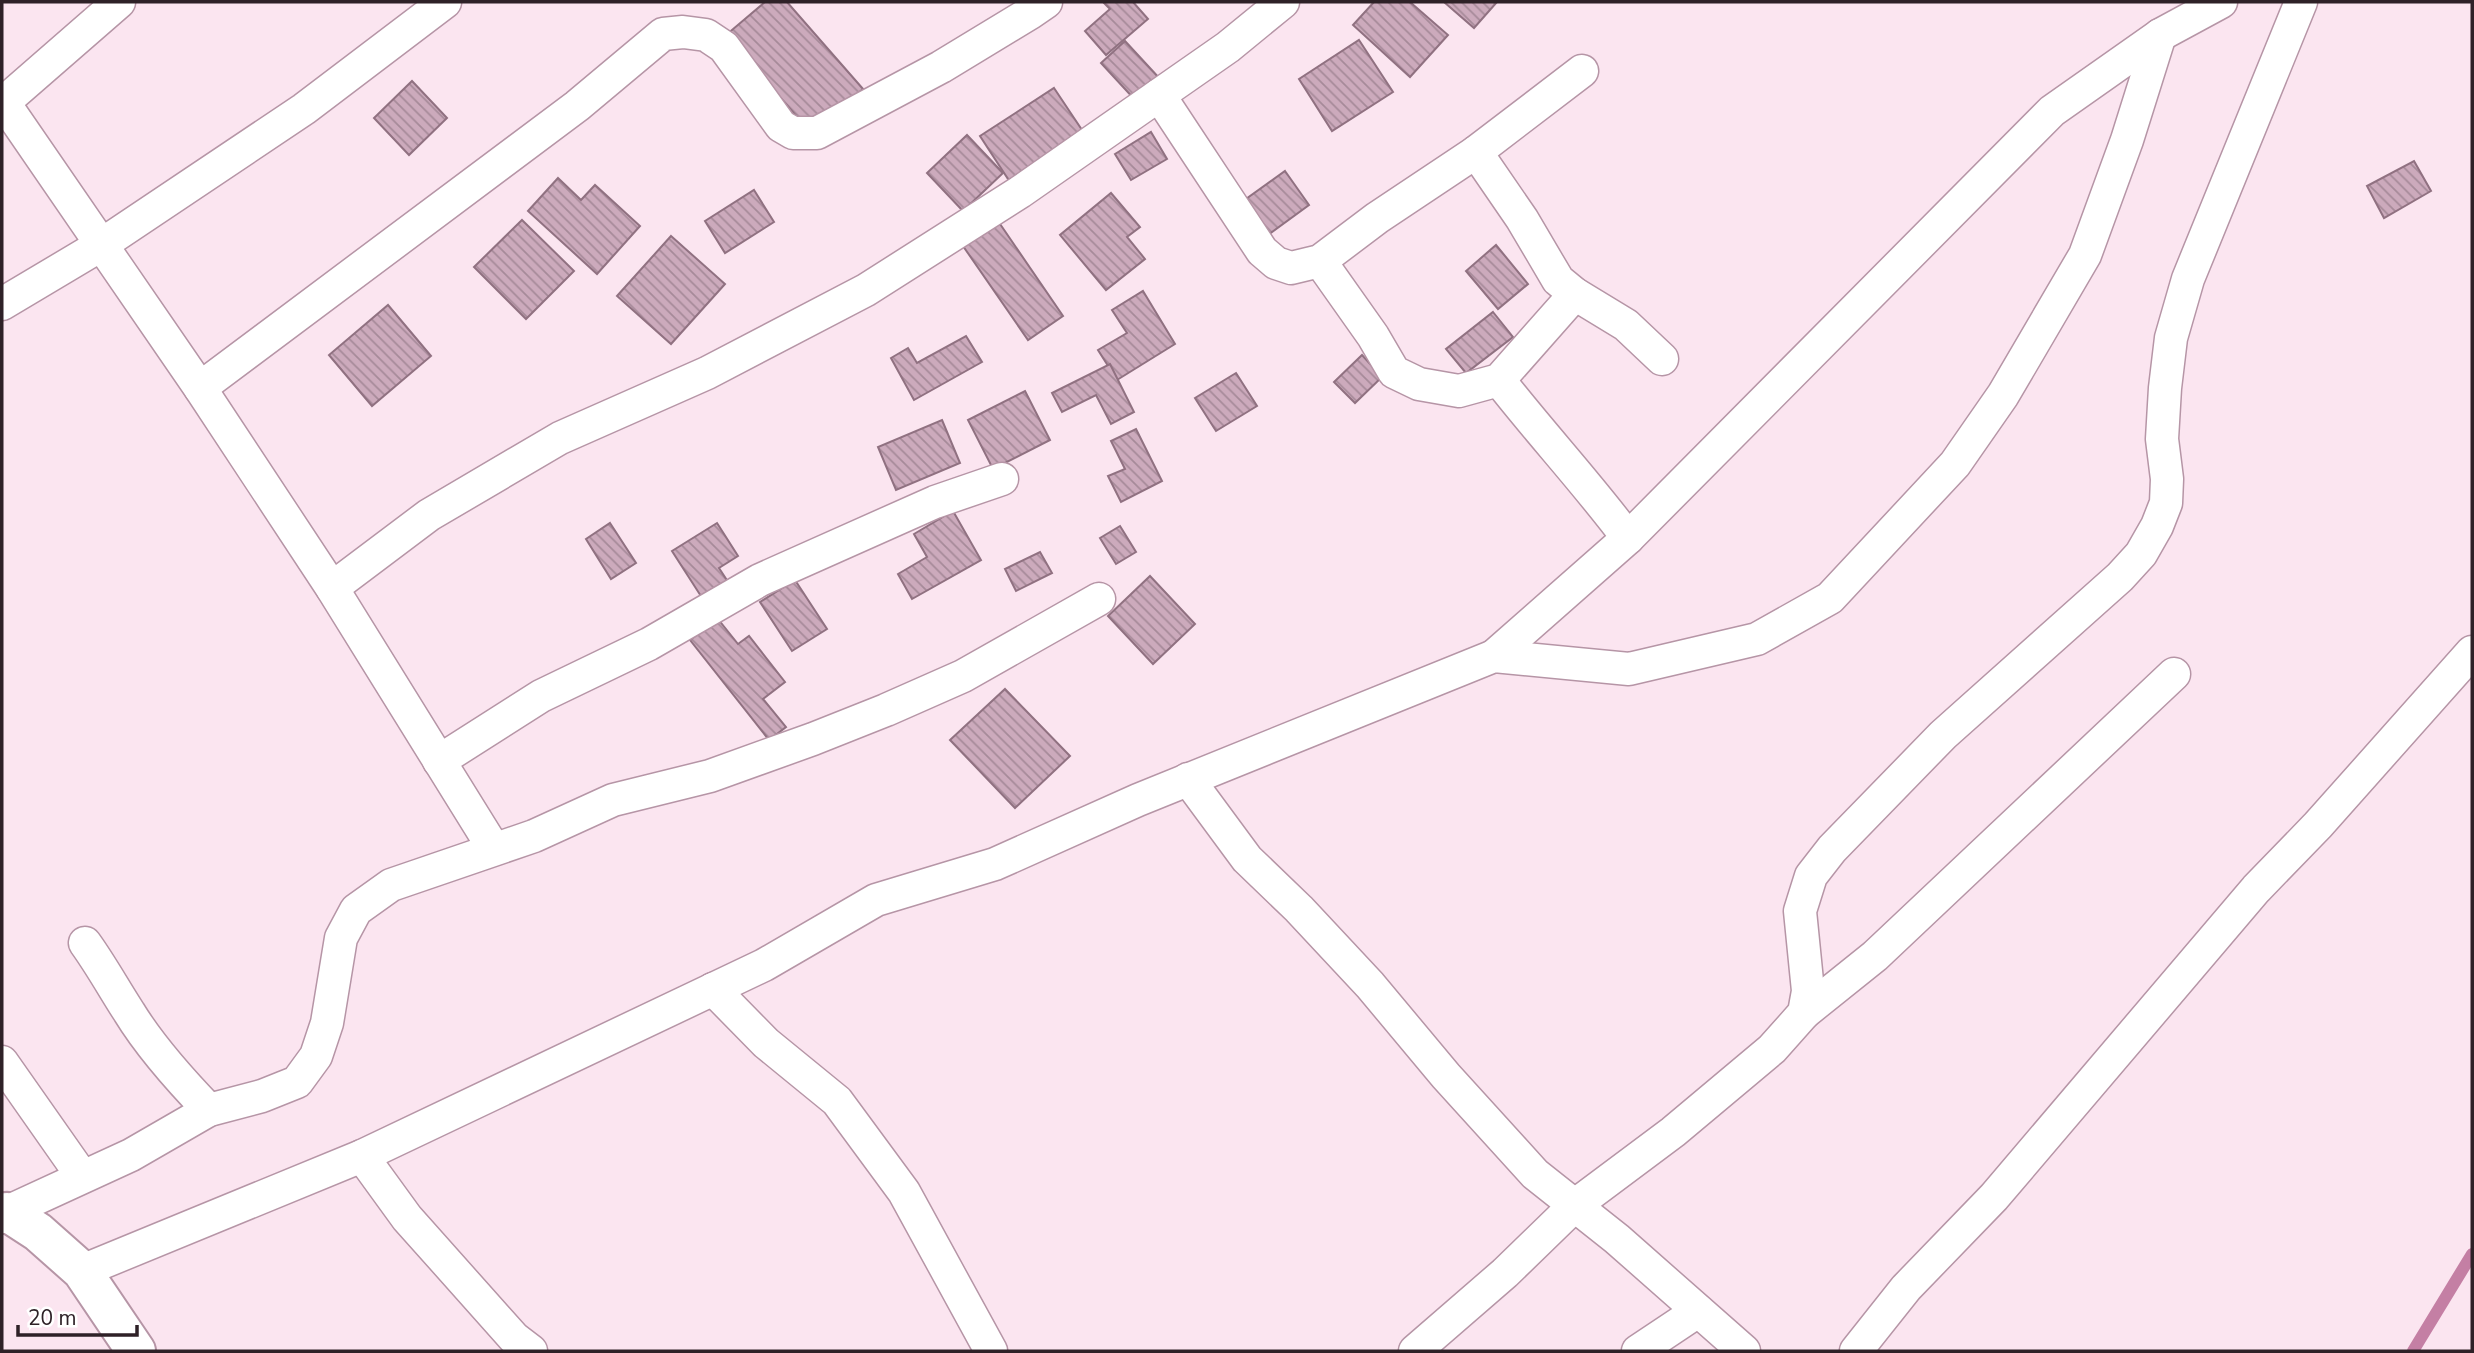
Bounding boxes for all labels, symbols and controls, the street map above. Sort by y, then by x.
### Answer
scale bar [18,1294,136,1338]
text: 20 m [28,1304,77,1332]

